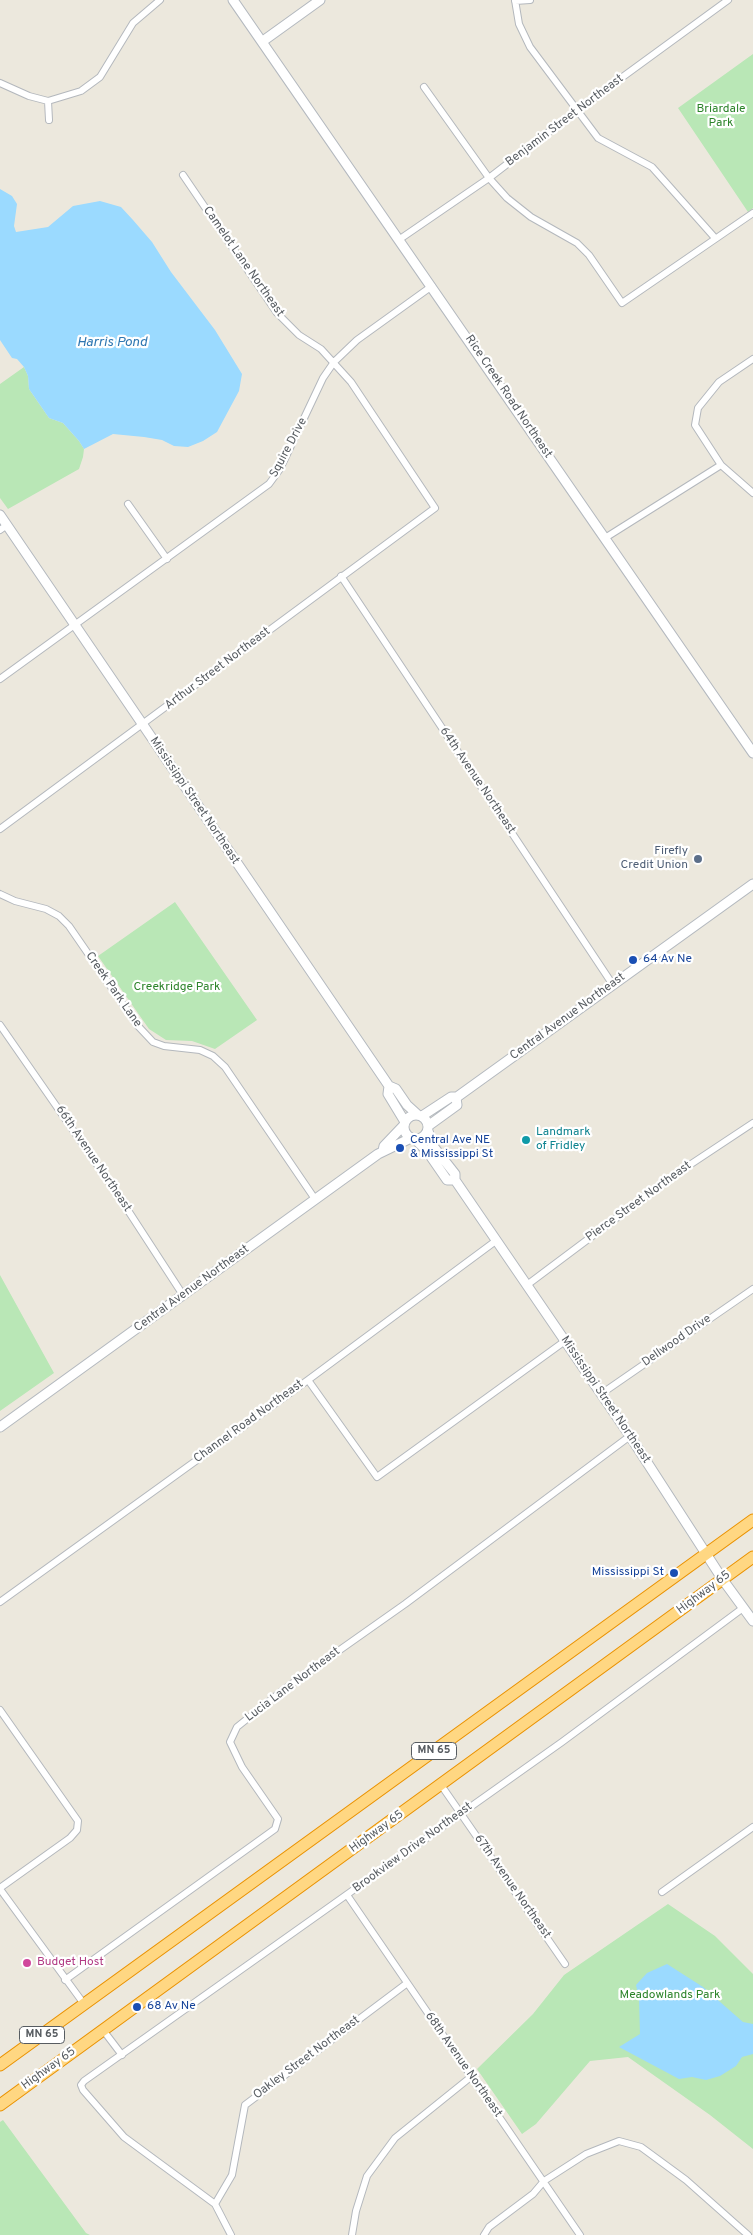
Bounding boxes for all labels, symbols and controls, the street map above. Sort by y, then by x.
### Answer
street label: Benjamin Street Northeast [503,72,627,170]
park label: Briardale Park [696,103,746,131]
street label: Camelot Lane Northeast [199,204,287,320]
street label: Rice Creek Road Northeast [461,333,555,461]
water label: Harris Pond [77,335,147,351]
street label: Squire Drive [267,416,311,480]
street label: Arthur Street Northeast [162,625,274,713]
street label: 64th Avenue Northeast [436,725,518,837]
street label: Mississippi Street Northeast [146,735,242,867]
place label: Firefly Credit Union [621,845,688,873]
marker: Firefly Credit Union [692,853,704,865]
street label: Creek Park Lane [82,950,144,1030]
place label: 64 Av Ne [643,953,692,967]
marker: 64 Av Ne [627,954,639,966]
street label: Central Avenue Northeast [508,970,628,1064]
park label: Creekridge Park [134,981,220,995]
street label: 66th Avenue Northeast [52,1103,134,1215]
place label: Landmark of Fridley [536,1126,591,1154]
place label: Central Ave NE & Mississippi St [410,1134,493,1162]
marker: Landmark of Fridley [520,1134,532,1146]
marker: Central Ave NE & Mississippi St [394,1142,406,1154]
street label: Pierce Street Northeast [583,1159,695,1245]
street label: Central Avenue Northeast [132,1242,252,1336]
street label: Dellwood Drive [640,1312,714,1370]
street label: Mississippi Street Northeast [557,1334,653,1466]
street label: Channel Road Northeast [191,1377,307,1467]
place label: Mississippi St [592,1566,664,1580]
marker: Mississippi St [668,1567,680,1579]
street label: Highway 65 [674,1568,734,1618]
street label: Lucia Lane Northeast [243,1645,343,1725]
road number: MN 65 [412,1742,456,1760]
street label: Brookview Drive Northeast [350,1800,476,1896]
street label: Highway 65 [347,1808,407,1856]
street label: 67th Avenue Northeast [471,1832,553,1942]
place label: Budget Host [37,1956,104,1970]
marker: Budget Host [21,1957,33,1969]
park label: Meadowlands Park [620,1989,720,2003]
place label: 68 Av Ne [147,2000,196,2014]
marker: 68 Av Ne [131,2001,143,2013]
street label: 68th Avenue Northeast [421,2010,505,2120]
street label: Oakley Street Northeast [251,2013,363,2103]
road number: MN 65 [20,2026,64,2044]
street label: Highway 65 [19,2045,79,2093]

